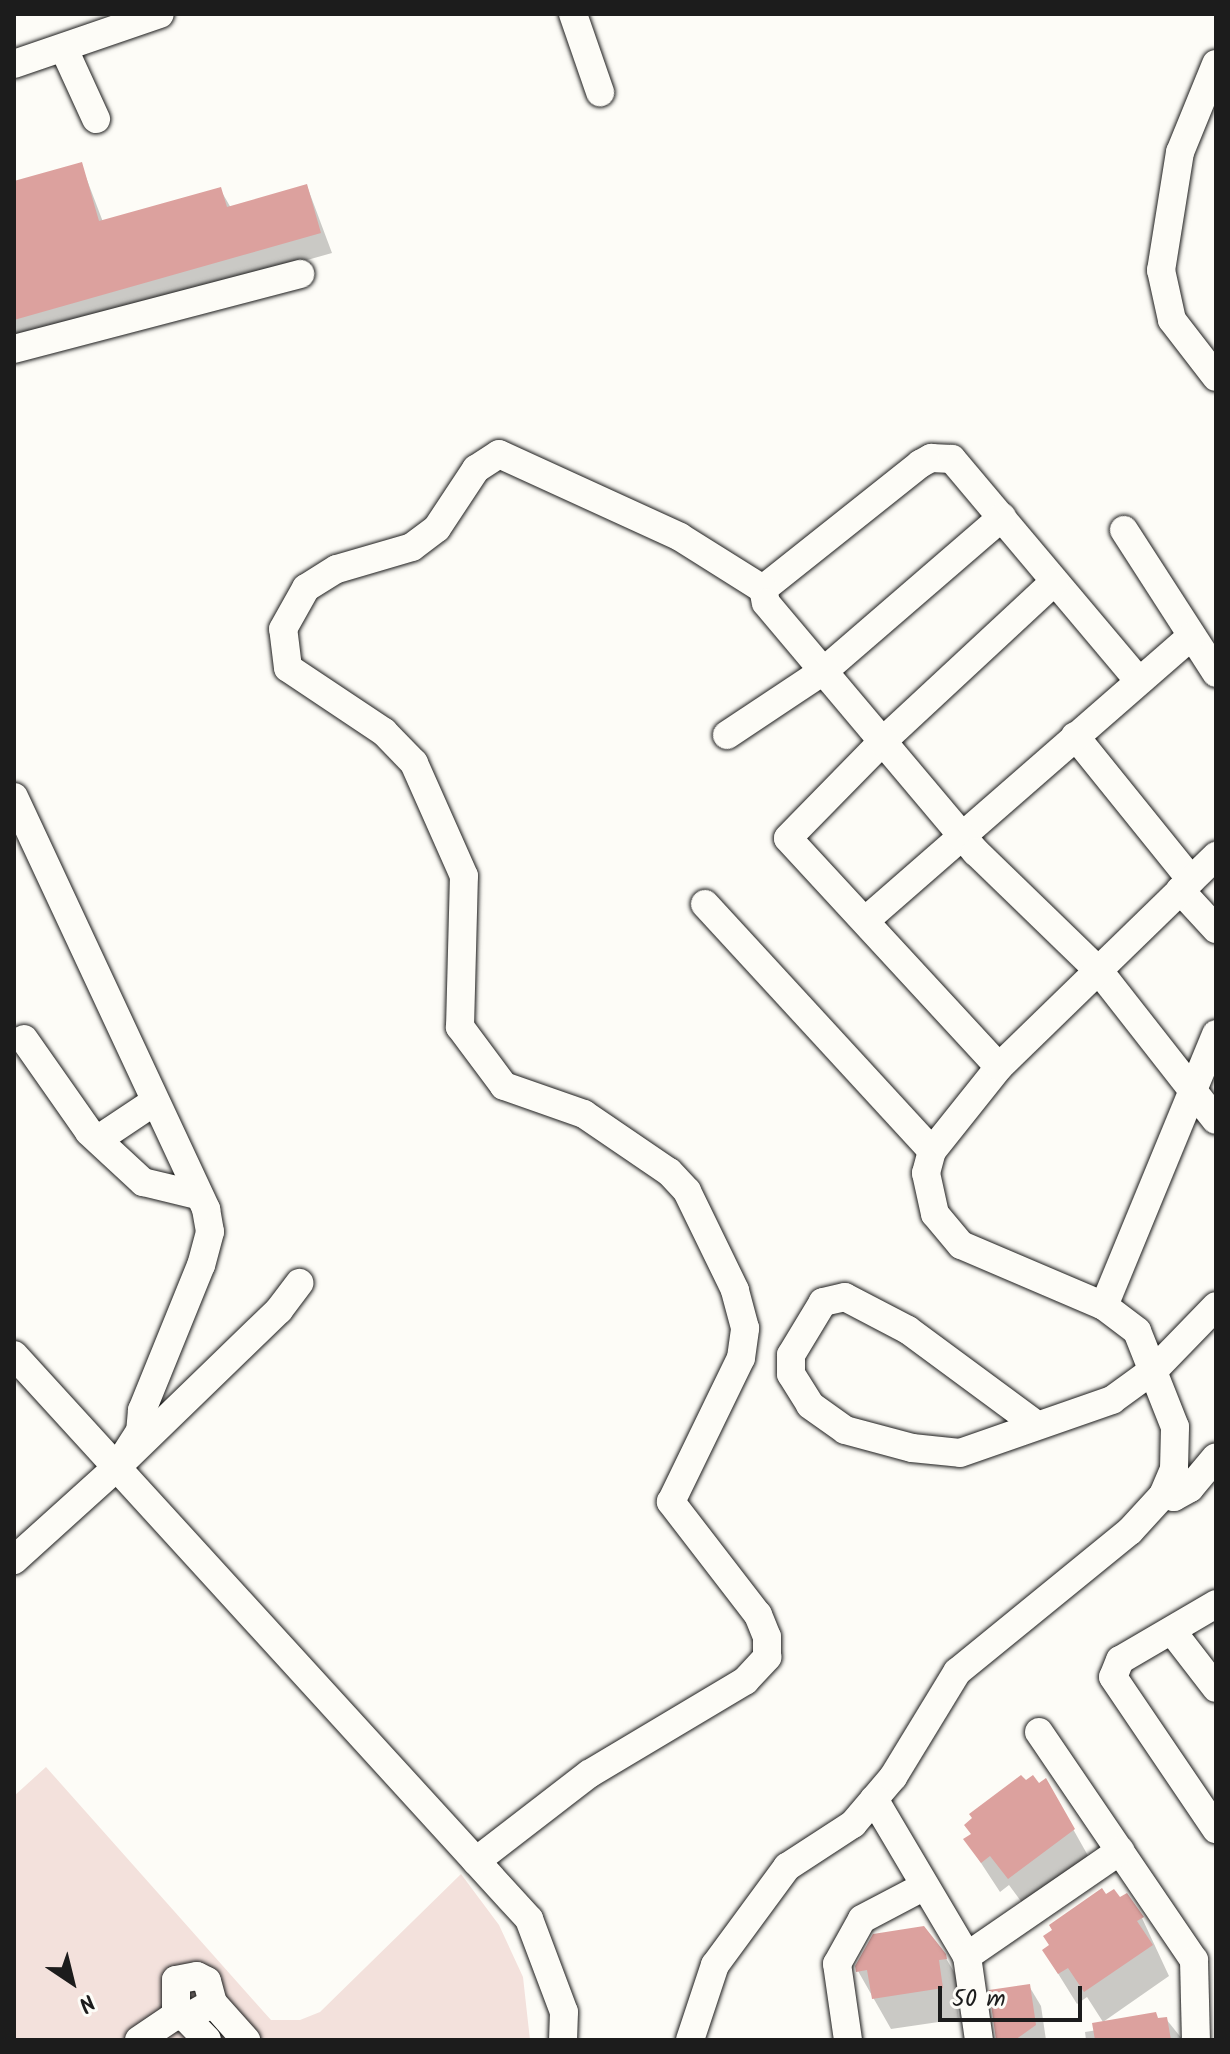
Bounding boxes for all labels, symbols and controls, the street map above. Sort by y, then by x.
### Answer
north arrow [32,1942,112,2022]
scale bar [942,1970,1086,2020]
text: 50 m [952,1980,1006,2019]
text: N [70,1984,102,2020]

